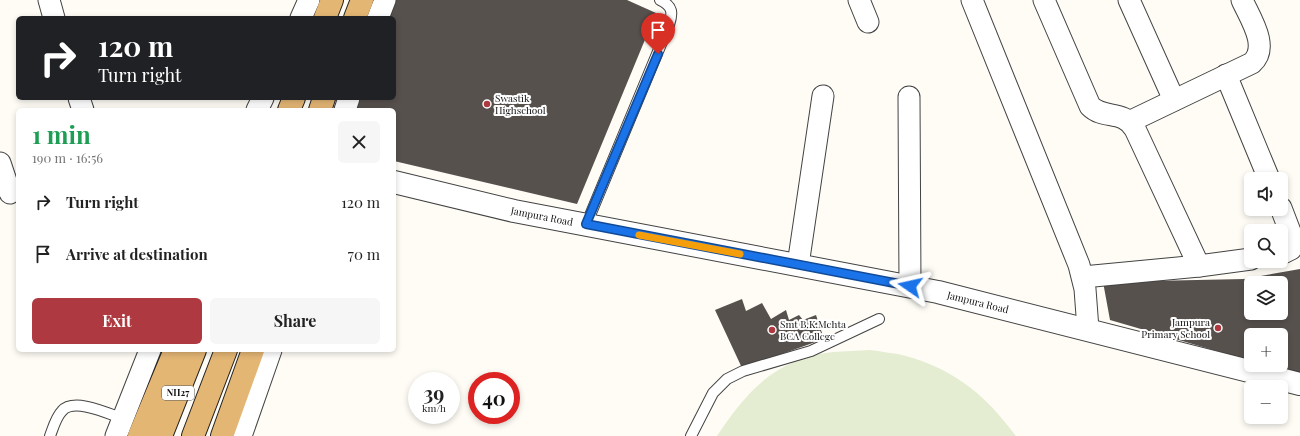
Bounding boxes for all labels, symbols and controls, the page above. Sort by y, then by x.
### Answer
pin [641,13,675,54]
icon: arrive [647,19,669,41]
text: 120 m [98,27,173,64]
icon: right [32,32,84,84]
text: Turn right [98,63,181,87]
place label: Swastik Highschool [495,91,546,117]
marker: Swastik Highschool [482,99,492,109]
text: 1 min [32,118,91,150]
button: close [338,121,380,163]
text: 190 m · 16:56 [32,149,103,166]
map controls [1244,172,1288,424]
button: sound [1244,172,1288,216]
icon: right [32,191,54,213]
text: Turn right [66,192,139,212]
text: 120 m [341,192,380,212]
street label: Jampura Road [509,203,574,229]
button: search [1244,224,1288,268]
icon: arrive [32,243,54,265]
text: Arrive at destination [66,244,208,264]
text: 70 m [348,244,380,264]
position arrow [889,265,931,307]
button: layers [1244,276,1288,320]
street label: Jampura Road [945,287,1010,316]
button: Exit [32,298,202,344]
button: Share [210,298,380,344]
place label: Jampura Primary School [1141,315,1210,341]
place label: Smt B.K.Mehta BCA College [780,317,846,343]
marker: Jampura Primary School [1213,323,1223,333]
marker: Smt B.K.Mehta BCA College [767,325,777,335]
button: + [1244,328,1288,372]
speed limit sign: 40 [468,372,520,424]
text: 39 [424,379,444,406]
button: − [1244,380,1288,424]
road number: NH27 [162,386,194,400]
text: km/h [422,401,446,415]

